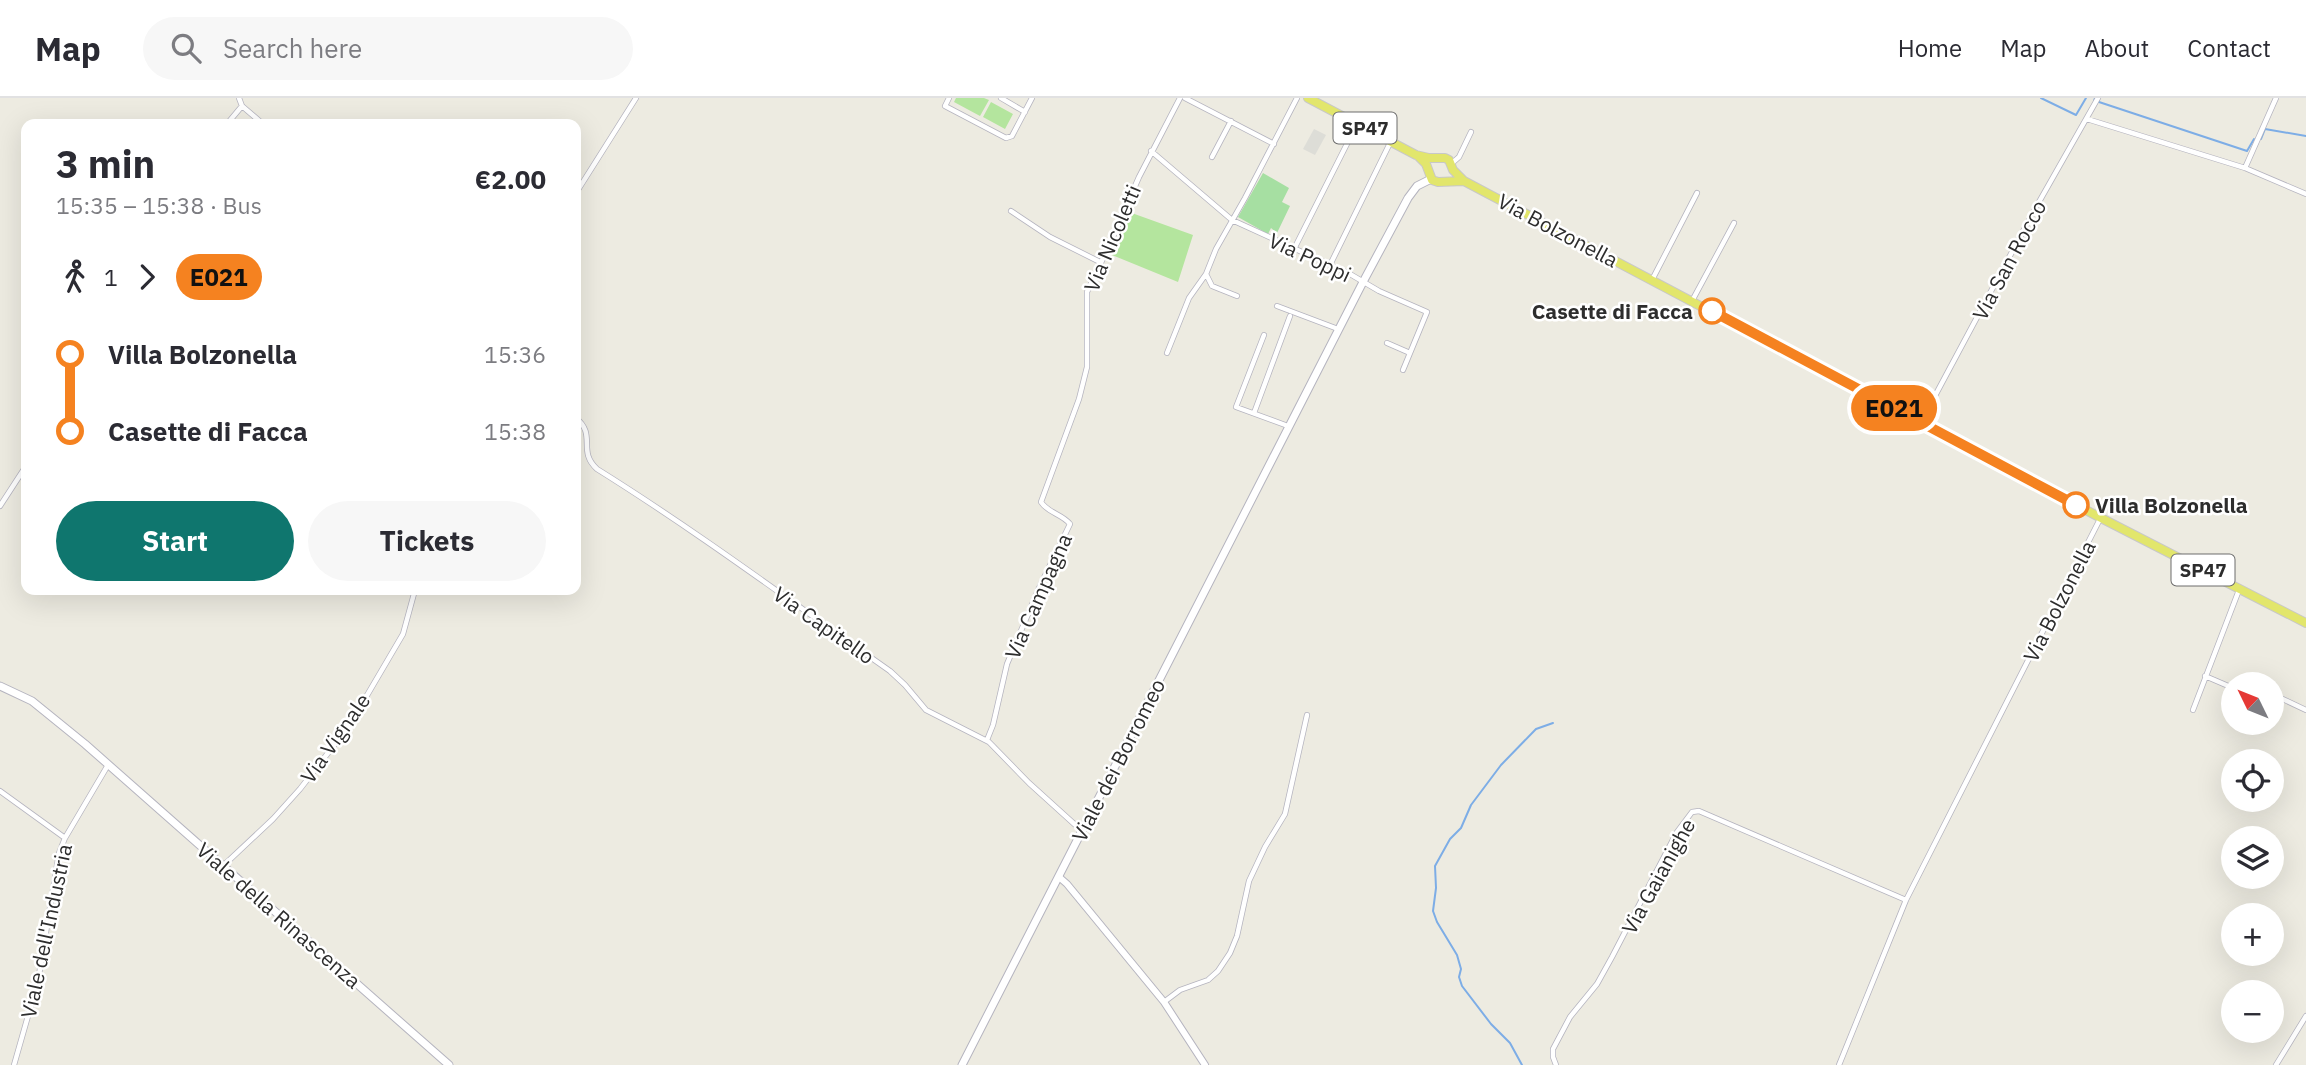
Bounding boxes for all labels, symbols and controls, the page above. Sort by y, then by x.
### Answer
search box [143,17,633,80]
text: Map [35,27,101,70]
icon: search [167,29,205,67]
text: Search here [223,31,362,65]
text: Home [1898,32,1962,64]
text: Map [2000,32,2046,64]
text: About [2084,32,2149,64]
text: Contact [2187,32,2271,64]
road number: SP47 [1334,112,1396,144]
text: 3 min [56,139,155,188]
text: €2.00 [475,162,546,196]
street label: Via Nicoletti [1077,180,1147,296]
street label: Via Bolzonella [1493,186,1623,274]
text: 15:35 – 15:38 · Bus [56,190,262,220]
street label: Via San Rocco [1966,195,2052,325]
street label: Via Poppi [1264,226,1356,288]
icon: walk [56,258,94,296]
icon: forward [128,258,166,296]
text: E021 [190,261,248,293]
text: 1 [104,262,118,292]
place label: Casette di Facca [1532,297,1693,325]
marker: Casette di Facca [1699,298,1725,324]
text: Villa Bolzonella [108,337,297,371]
text: 15:36 [484,339,546,369]
line badge: E021 [1845,385,1943,431]
text: E021 [1865,392,1923,424]
text: Casette di Facca [108,414,308,448]
text: 15:38 [484,416,546,446]
place label: Villa Bolzonella [2095,491,2248,519]
marker: Villa Bolzonella [2063,492,2089,518]
button: Start [56,501,294,581]
button: Tickets [308,501,546,581]
street label: Via Campagna [998,529,1078,663]
street label: Via Bolzonella [2016,536,2102,666]
road number: SP47 [2172,555,2234,586]
street label: Via Capitello [768,580,880,670]
north arrow [2221,672,2284,735]
map controls [2221,672,2284,1043]
street label: Viale dei Borromeo [1065,674,1171,846]
street label: Via Vignale [294,687,376,789]
button: locate [2221,749,2284,812]
street label: Via Gaianighe [1615,813,1701,939]
button: layers [2221,826,2284,889]
street label: Viale della Rinascenza [191,836,367,994]
street label: Viale dell'Industria [14,841,78,1021]
button: + [2221,903,2284,966]
button: − [2221,980,2284,1043]

